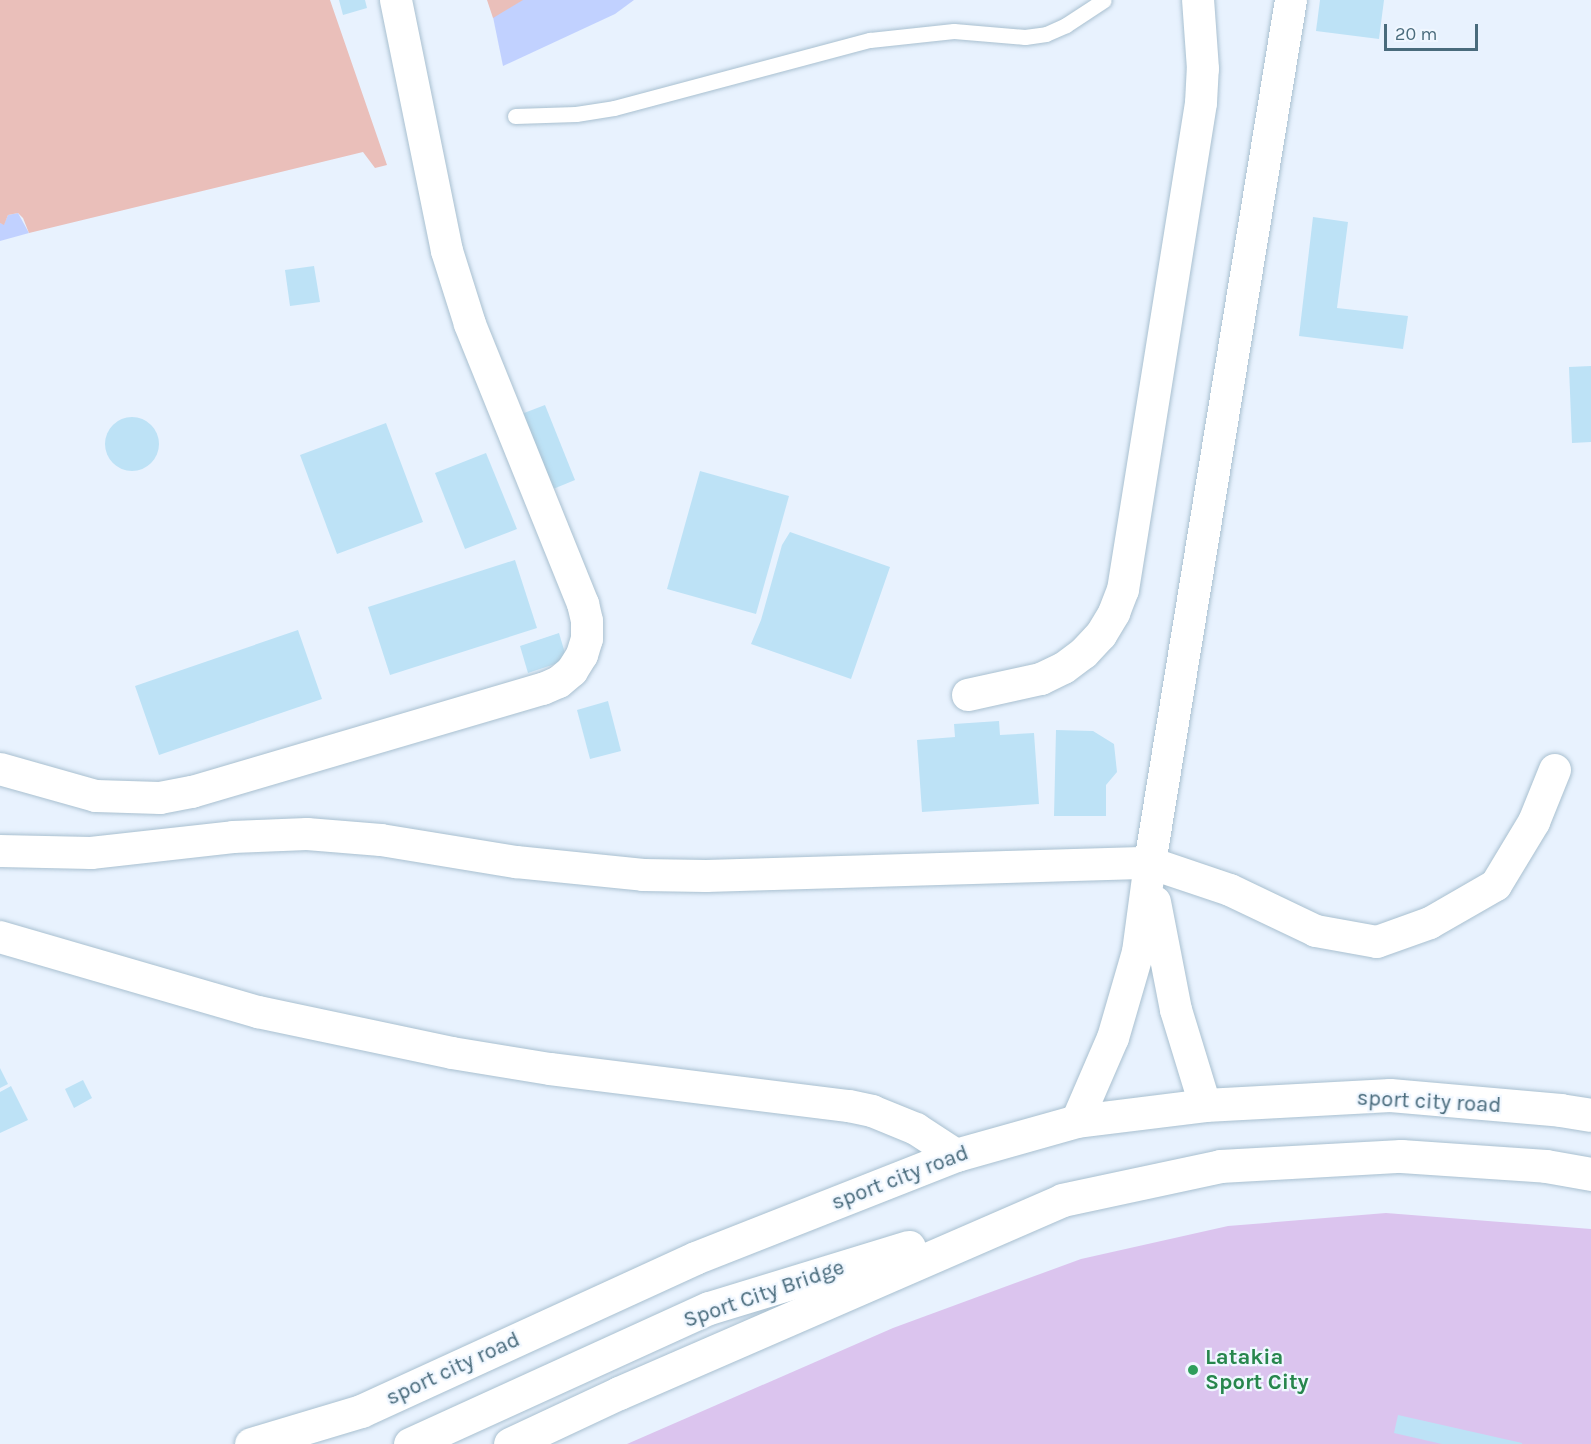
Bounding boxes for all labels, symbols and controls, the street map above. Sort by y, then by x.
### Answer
scale bar [1387,12,1482,50]
text: 20 m [1395,23,1437,45]
street label: sport city road [1356,1085,1502,1119]
street label: sport city road [828,1140,972,1216]
street label: Sport City Bridge [680,1254,848,1334]
street label: sport city road [382,1326,524,1412]
place label: Latakia Sport City [1205,1344,1309,1396]
marker: Latakia Sport City [1186,1363,1200,1377]

